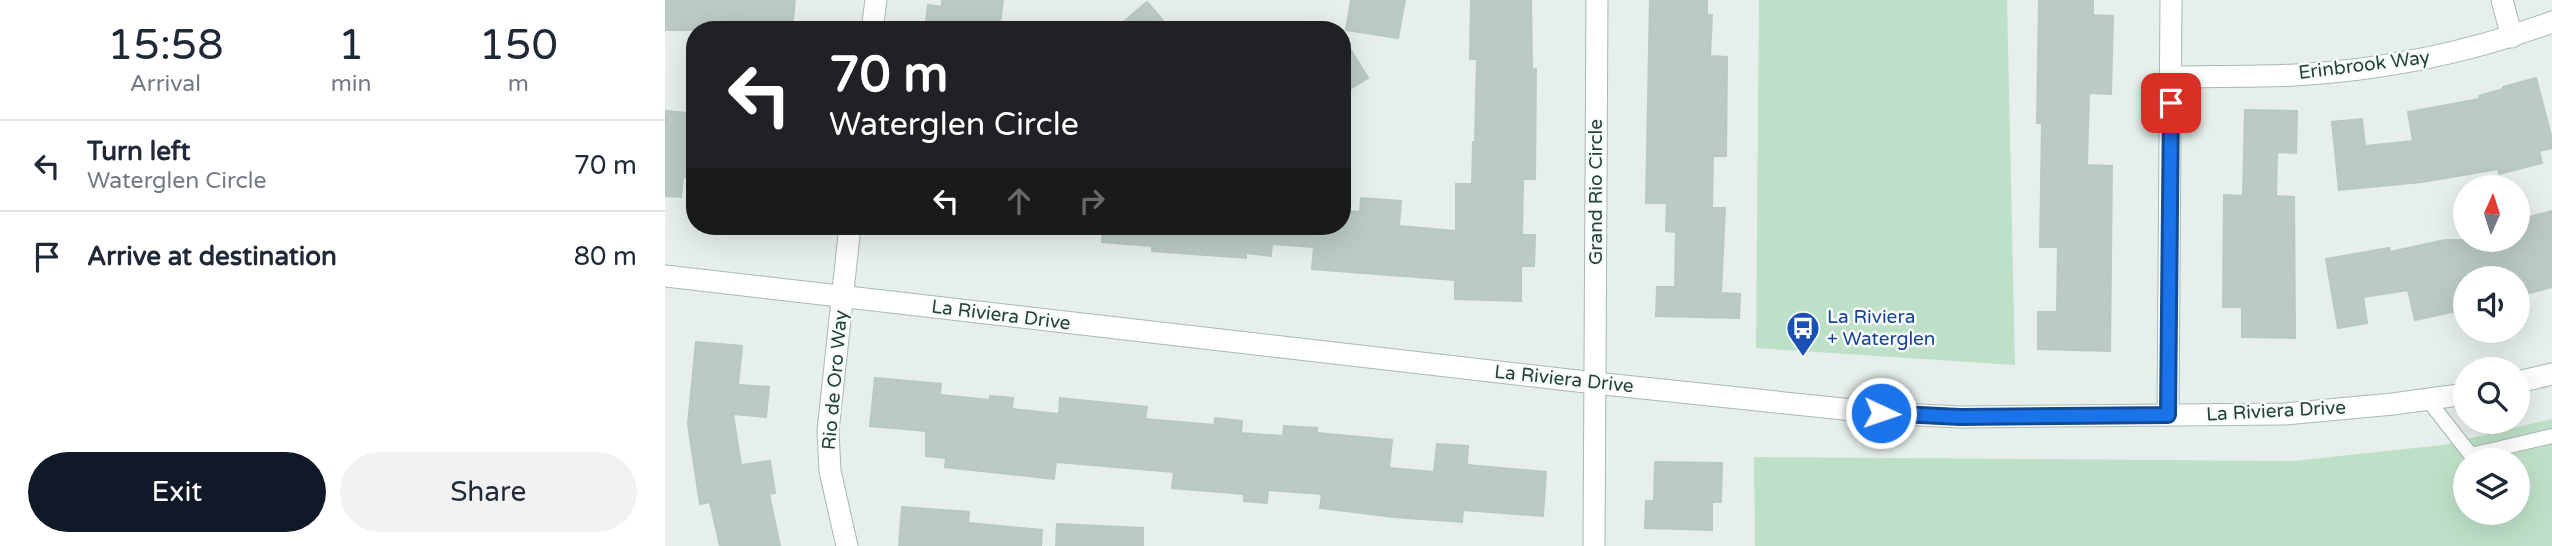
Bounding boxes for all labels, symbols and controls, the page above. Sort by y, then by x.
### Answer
text: 15:58 [107,20,224,71]
text: 1 [338,20,364,71]
text: 150 [479,20,558,71]
text: 70 m [829,46,948,105]
street label: Erinbrook Way [2297,46,2431,84]
icon: left [714,49,805,140]
text: Arrival [130,70,201,98]
text: min [331,70,372,98]
text: m [508,70,529,98]
pin [2141,73,2201,133]
icon: arrive [2152,84,2190,122]
text: Waterglen Circle [829,106,1079,144]
street label: Grand Rio Circle [1585,119,1607,265]
text: Turn left [87,136,190,167]
icon: left [28,147,66,185]
text: 70 m [574,150,637,181]
text: Waterglen Circle [87,167,267,195]
north arrow [2453,175,2531,252]
map controls [2453,175,2530,525]
icon: left [927,182,965,220]
icon: ahead [1000,182,1038,220]
icon: right [1073,182,1111,220]
icon: arrive [28,238,66,276]
text: Arrive at destination [87,241,337,272]
text: 80 m [574,241,637,272]
button: sound [2453,266,2530,343]
street label: La Riviera Drive [930,296,1072,334]
place label: La Riviera + Waterglen [1827,306,1935,350]
street label: Rio de Oro Way [818,309,852,451]
bus stop icon: La Riviera + Waterglen [1784,309,1822,358]
button: search [2453,357,2530,434]
street label: La Riviera Drive [1493,361,1635,397]
position arrow [1844,376,1918,450]
street label: La Riviera Drive [2205,396,2347,426]
button: layers [2453,448,2530,525]
button: Exit [28,452,326,532]
button: Share [340,452,637,532]

